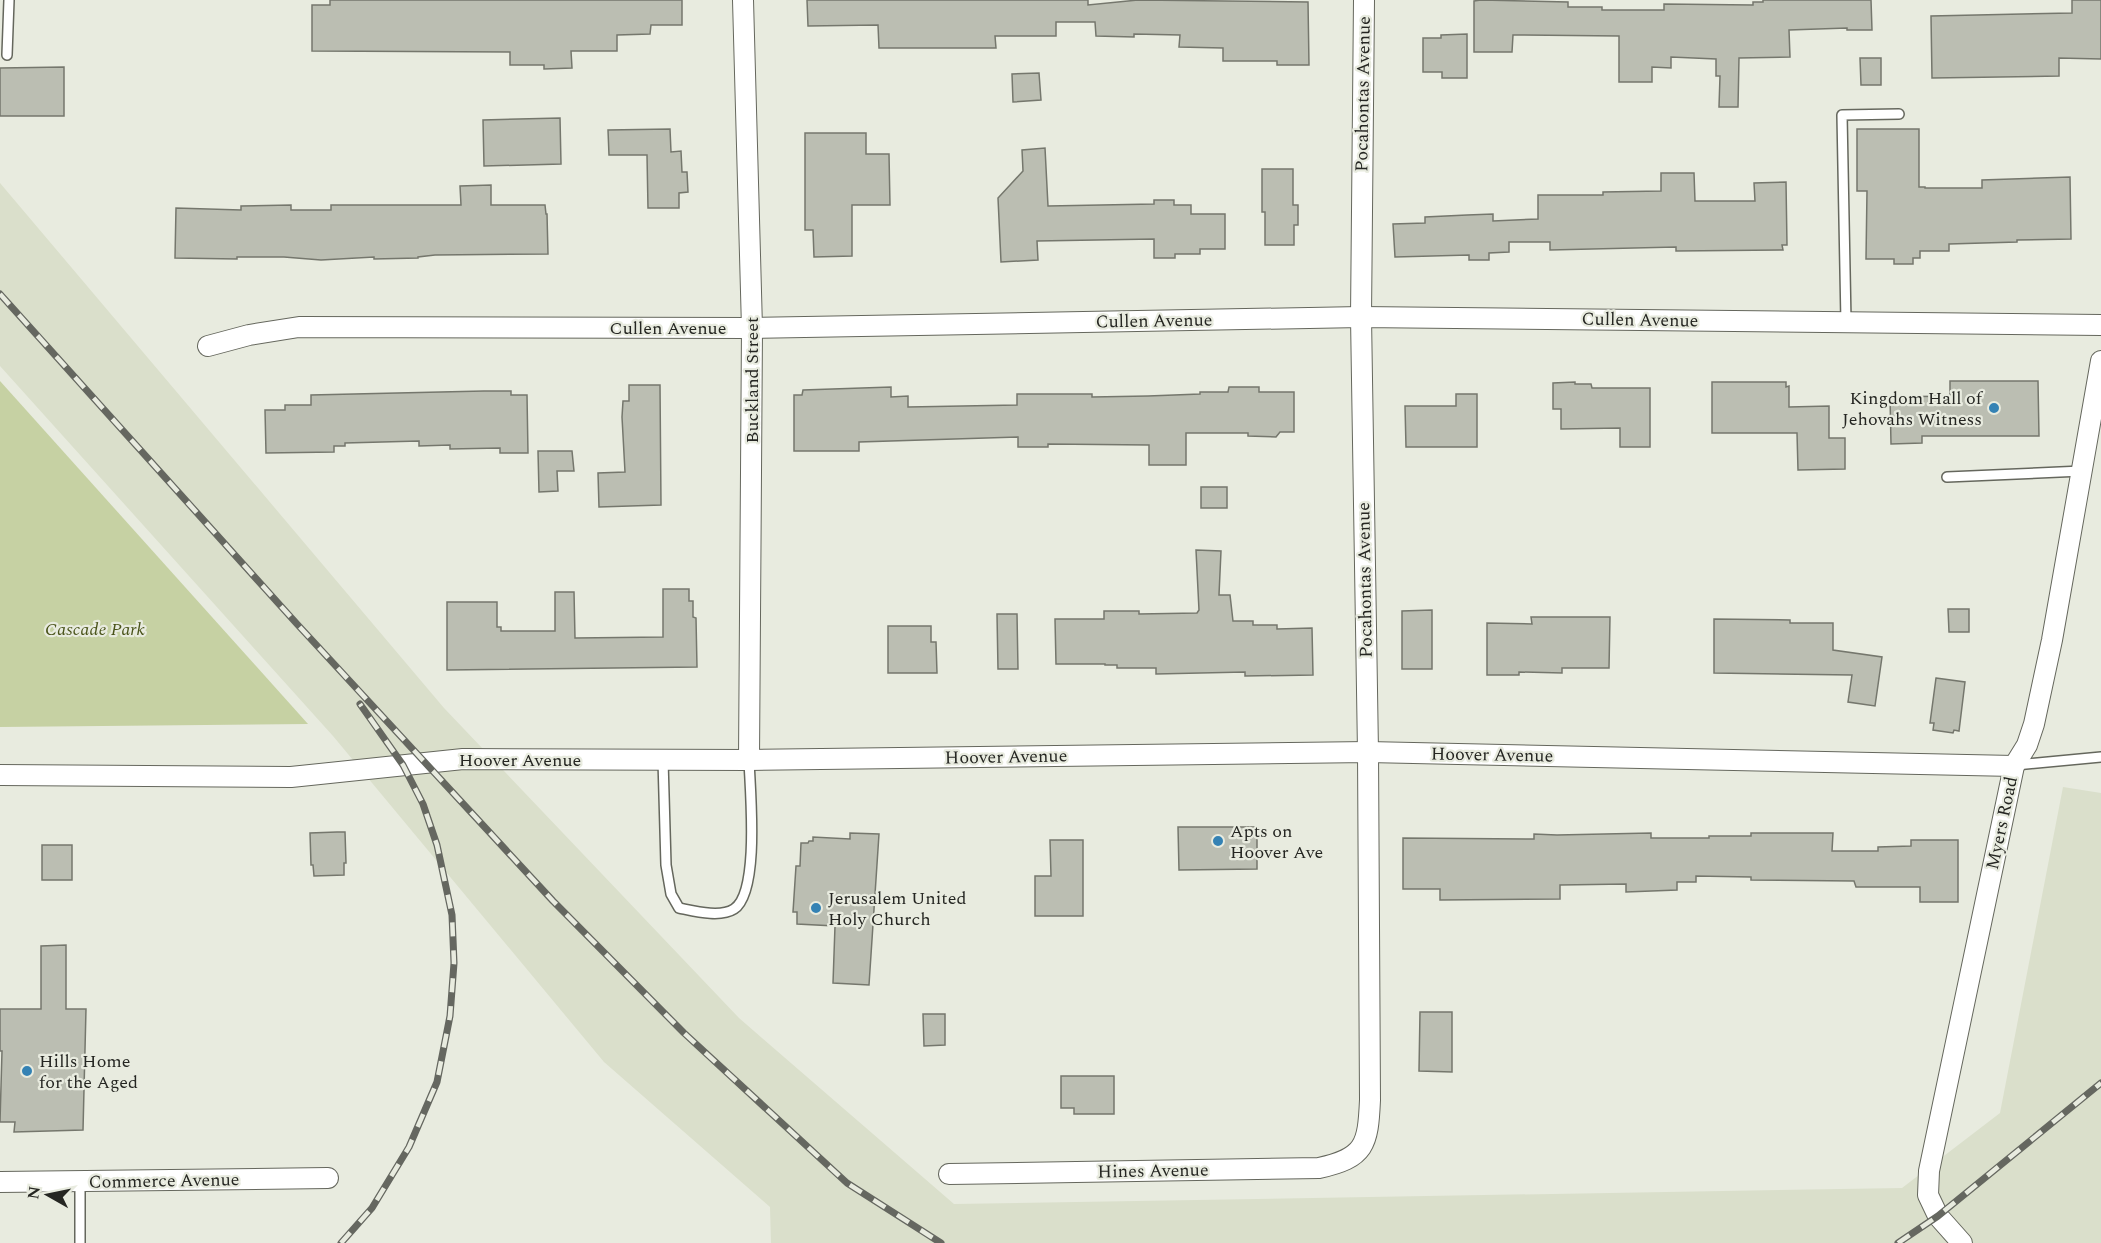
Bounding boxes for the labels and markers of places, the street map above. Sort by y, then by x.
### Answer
place label: Kingdom Hall of Jehovahs Witness [1842,385,1984,433]
marker: Kingdom Hall of Jehovahs Witness [1987,401,2001,415]
place label: Apts on Hoover Ave [1230,818,1323,866]
marker: Apts on Hoover Ave [1211,834,1225,848]
place label: Jerusalem United Holy Church [828,885,966,933]
marker: Jerusalem United Holy Church [809,901,823,915]
place label: Hills Home for the Aged [39,1048,138,1096]
marker: Hills Home for the Aged [20,1064,34,1078]

